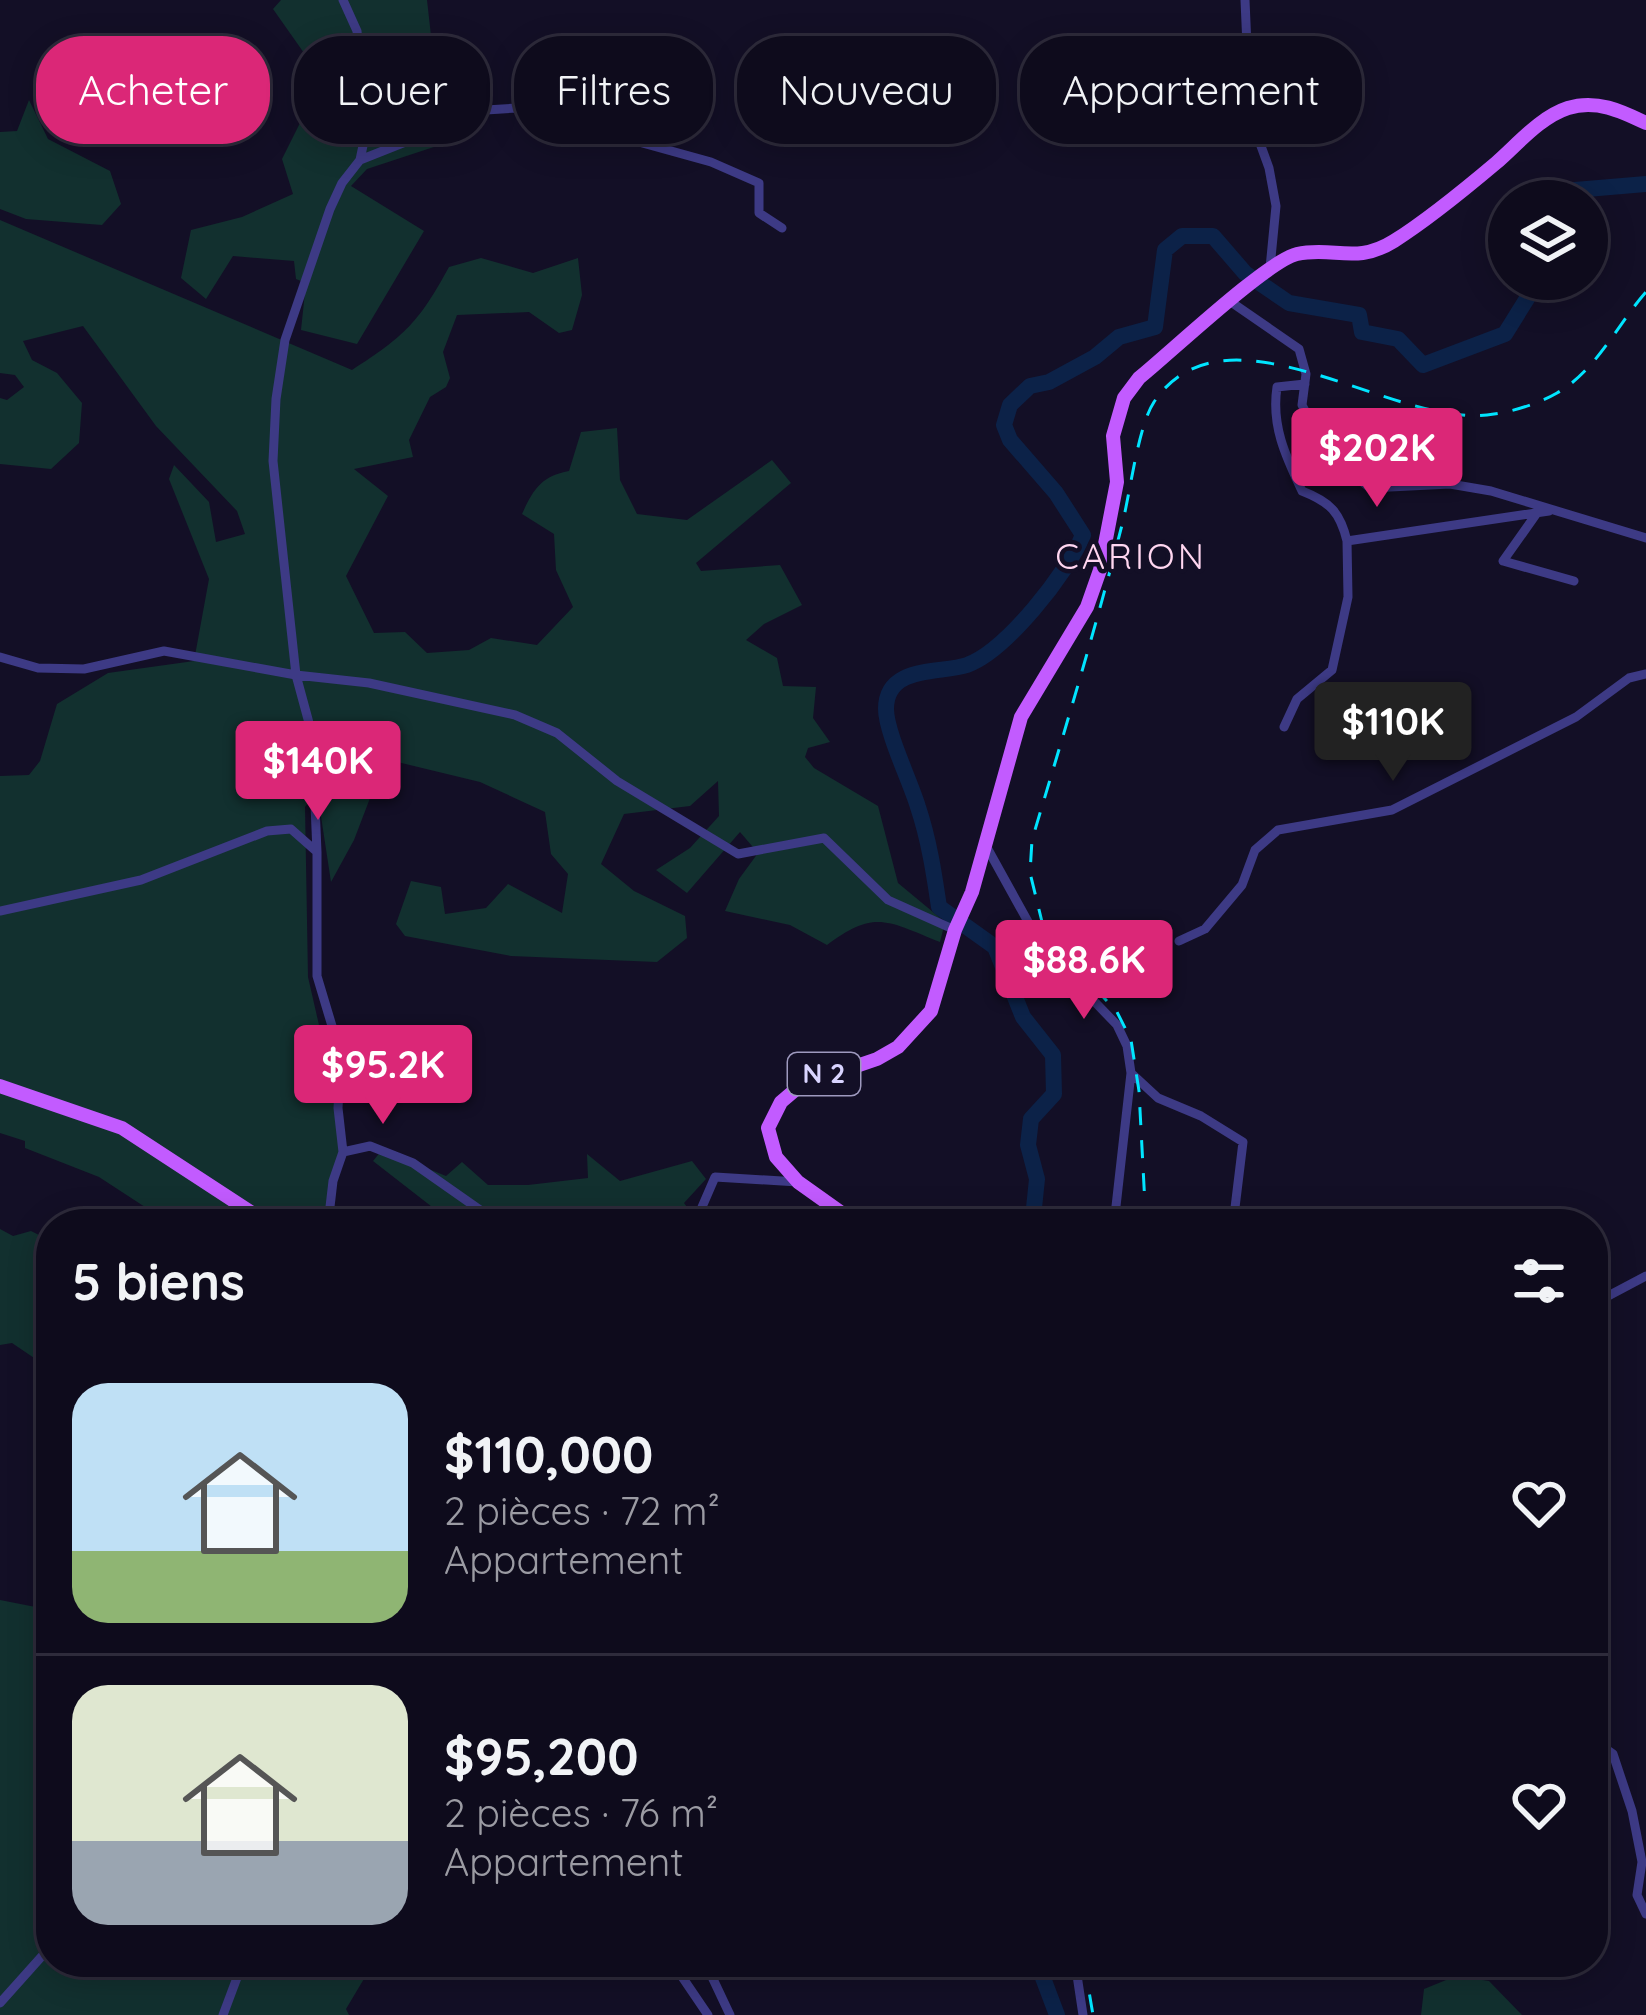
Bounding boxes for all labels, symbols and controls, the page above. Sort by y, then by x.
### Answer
chip: Acheter [36,36,270,144]
chip: Louer [294,36,490,144]
chip: Filtres [514,36,713,144]
chip: Nouveau [737,36,996,144]
chip: Appartement [1020,36,1362,144]
map controls [1488,180,1608,300]
button: layers [1488,180,1608,300]
pin: $202K [1293,408,1461,510]
text: $202K [1318,422,1436,471]
district label: CARION [1055,533,1207,578]
pin: $110K [1309,682,1477,784]
text: $110K [1341,696,1445,745]
pin: $140K [234,721,402,823]
text: $140K [263,735,373,784]
pin: $88.6K [986,920,1182,1022]
text: $88.6K [1023,934,1145,983]
pin: $95.2K [285,1025,481,1127]
text: $95.2K [321,1039,445,1088]
road number: N 2 [788,1053,860,1095]
icon: filters [1506,1248,1572,1314]
text: 5 biens [72,1249,245,1313]
text: $110,000 [444,1422,653,1486]
icon: home [168,1431,312,1575]
icon: heart [1506,1470,1572,1536]
text: 2 pièces · 72 m² [444,1486,720,1535]
text: Appartement [444,1535,684,1584]
text: $95,200 [444,1724,638,1788]
icon: home [168,1733,312,1877]
icon: heart [1506,1772,1572,1838]
text: 2 pièces · 76 m² [444,1788,718,1837]
text: Appartement [444,1837,684,1886]

